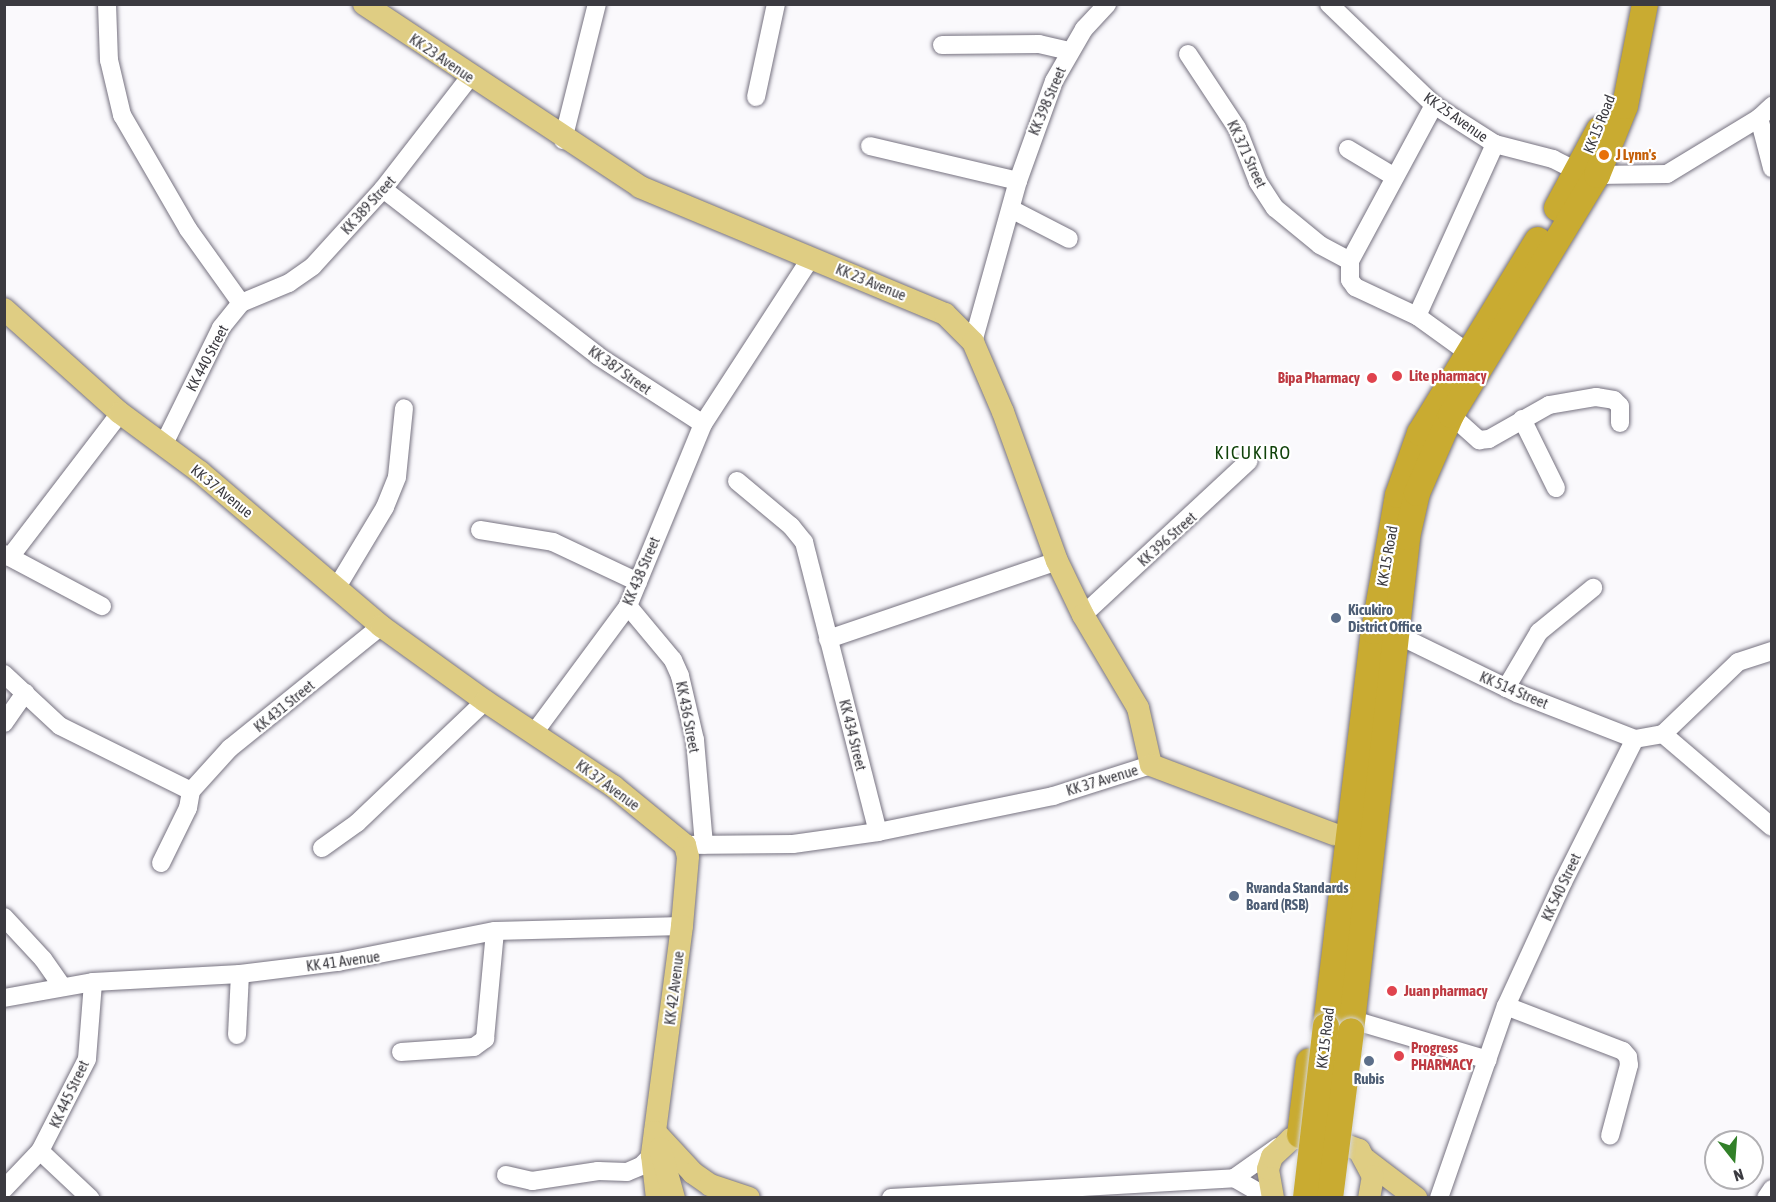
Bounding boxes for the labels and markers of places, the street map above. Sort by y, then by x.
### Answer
place label: J Lynn's [1616,146,1656,164]
marker: J Lynn's [1597,148,1611,162]
place label: Lite pharmacy [1409,367,1487,385]
place label: Bipa Pharmacy [1278,369,1360,387]
marker: Lite pharmacy [1390,369,1404,383]
marker: Bipa Pharmacy [1365,371,1379,385]
place label: Kicukiro District Office [1348,600,1422,635]
marker: Kicukiro District Office [1329,611,1343,625]
place label: Rwanda Standards Board (RSB) [1246,878,1348,913]
marker: Rwanda Standards Board (RSB) [1227,889,1241,903]
place label: Juan pharmacy [1404,982,1488,1000]
marker: Juan pharmacy [1385,984,1399,998]
place label: Progress PHARMACY [1411,1038,1473,1073]
marker: Progress PHARMACY [1392,1049,1406,1063]
marker: Rubis [1362,1054,1376,1068]
place label: Rubis [1354,1070,1384,1088]

